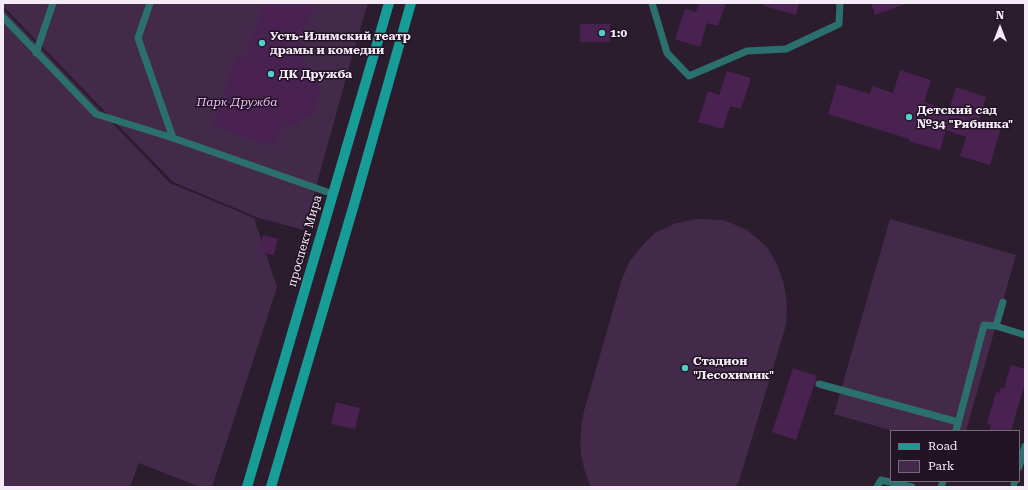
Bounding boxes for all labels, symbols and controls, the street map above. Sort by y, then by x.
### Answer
north arrow [980,8,1020,48]
text: N [996,9,1004,22]
place label: 1:0 [610,26,627,40]
marker: 1:0 [597,28,607,38]
place label: Усть-Илимский театр драмы и комедии [270,29,411,57]
marker: Усть-Илимский театр драмы и комедии [257,38,267,48]
place label: ДК Дружба [279,67,352,81]
marker: ДК Дружба [266,69,276,79]
park label: Парк Дружба [197,95,277,109]
place label: Детский сад №34 "Рябинка" [917,103,1013,131]
marker: Детский сад №34 "Рябинка" [904,112,914,122]
street label: проспект Мира [285,193,325,289]
place label: Стадион "Лесохимик" [693,354,774,382]
marker: Стадион "Лесохимик" [680,363,690,373]
legend [890,430,1020,482]
text: Road [928,439,957,453]
text: Park [928,459,954,473]

